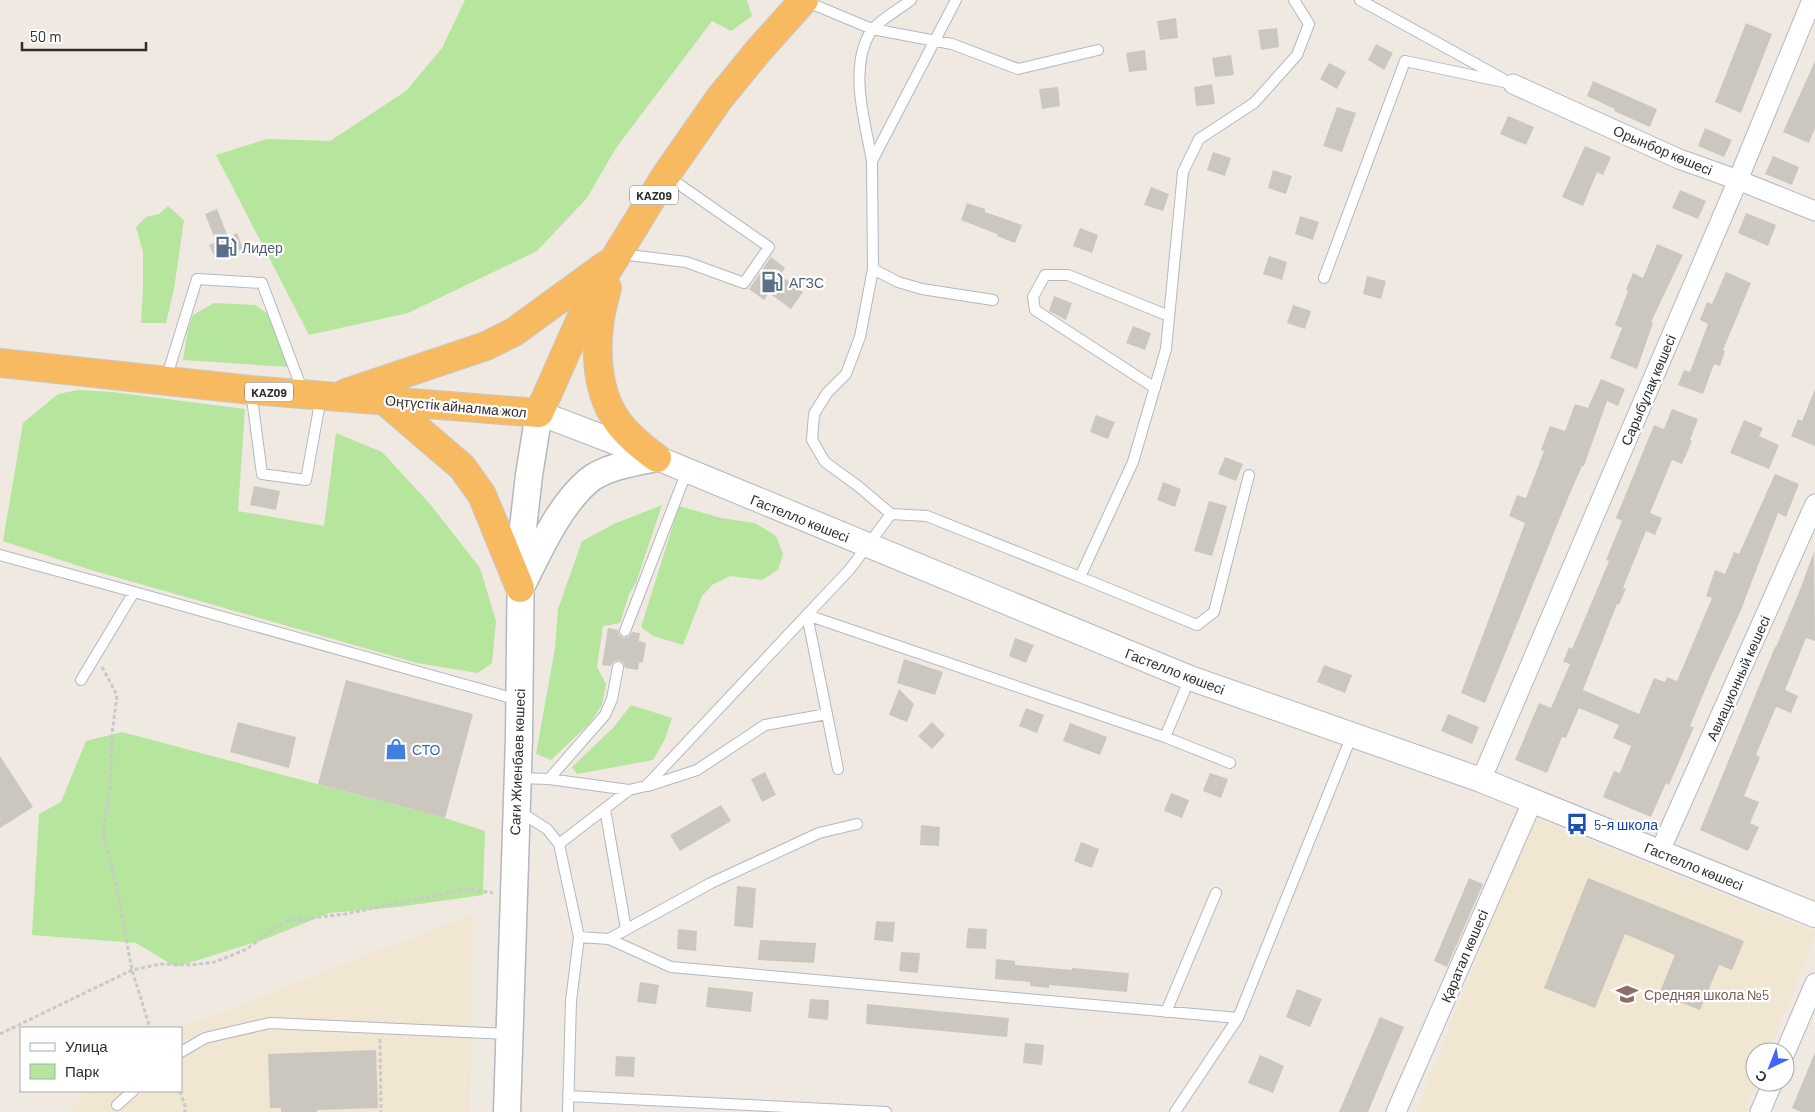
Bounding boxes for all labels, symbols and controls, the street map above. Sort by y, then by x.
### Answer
scale bar [22,20,146,52]
text: 50 m [30,27,62,45]
street label: Орынбор көшесі [1611,121,1715,179]
road number: KAZ09 [630,186,678,204]
fuel station icon: Лидер [213,234,239,260]
place label: Лидер [242,239,283,256]
fuel station icon: АГЗС [759,269,785,295]
place label: АГЗС [789,274,824,291]
street label: Сарыбұлақ көшесі [1617,332,1679,448]
road number: KAZ09 [245,382,293,402]
street label: Оңтүстік айналма жол [385,391,527,421]
street label: Гастелло көшесі [748,490,852,546]
street label: Авиационный көшесі [1703,613,1773,743]
street label: Гастелло көшесі [1123,644,1227,698]
street label: Сағи Жиенбаев көшесі [506,688,528,836]
shop icon: СТО [383,736,409,762]
place label: СТО [412,741,441,758]
bus stop icon: 5-я школа [1564,811,1590,837]
place label: 5-я школа [1594,816,1658,833]
street label: Гастелло көшесі [1642,838,1746,894]
street label: Қаратал көшесі [1437,907,1491,1005]
school or university icon: Средняя школа №5 [1614,981,1640,1007]
place label: Средняя школа №5 [1644,986,1769,1003]
legend [20,1027,182,1092]
text: Улица [65,1037,108,1055]
north arrow [1745,1042,1795,1092]
text: Парк [65,1062,99,1080]
text: С [1751,1067,1770,1087]

